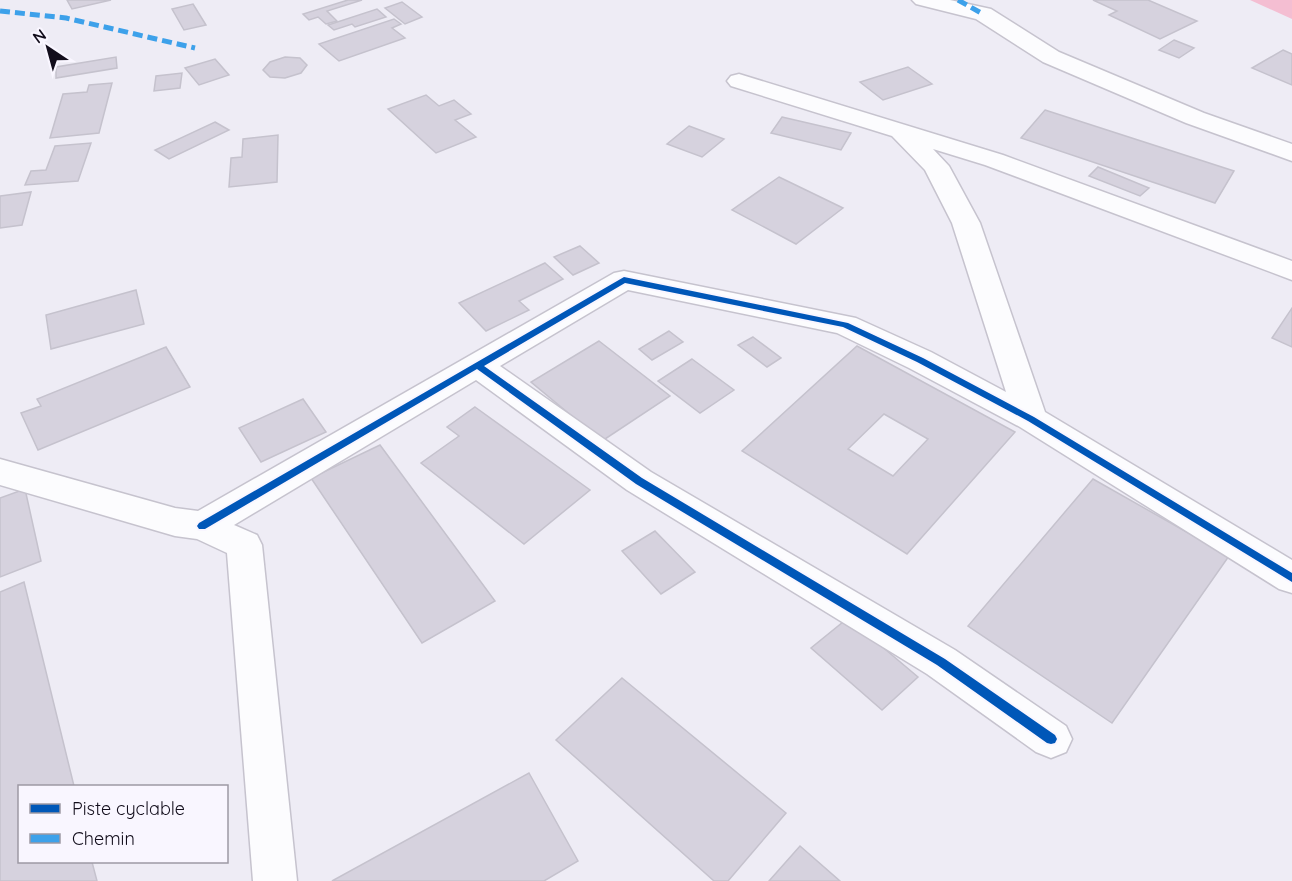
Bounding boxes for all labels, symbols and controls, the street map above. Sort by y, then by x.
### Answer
north arrow [18,18,78,78]
text: N [29,24,50,47]
legend [18,785,228,863]
text: Piste cyclable [72,797,185,820]
text: Chemin [72,827,135,850]

